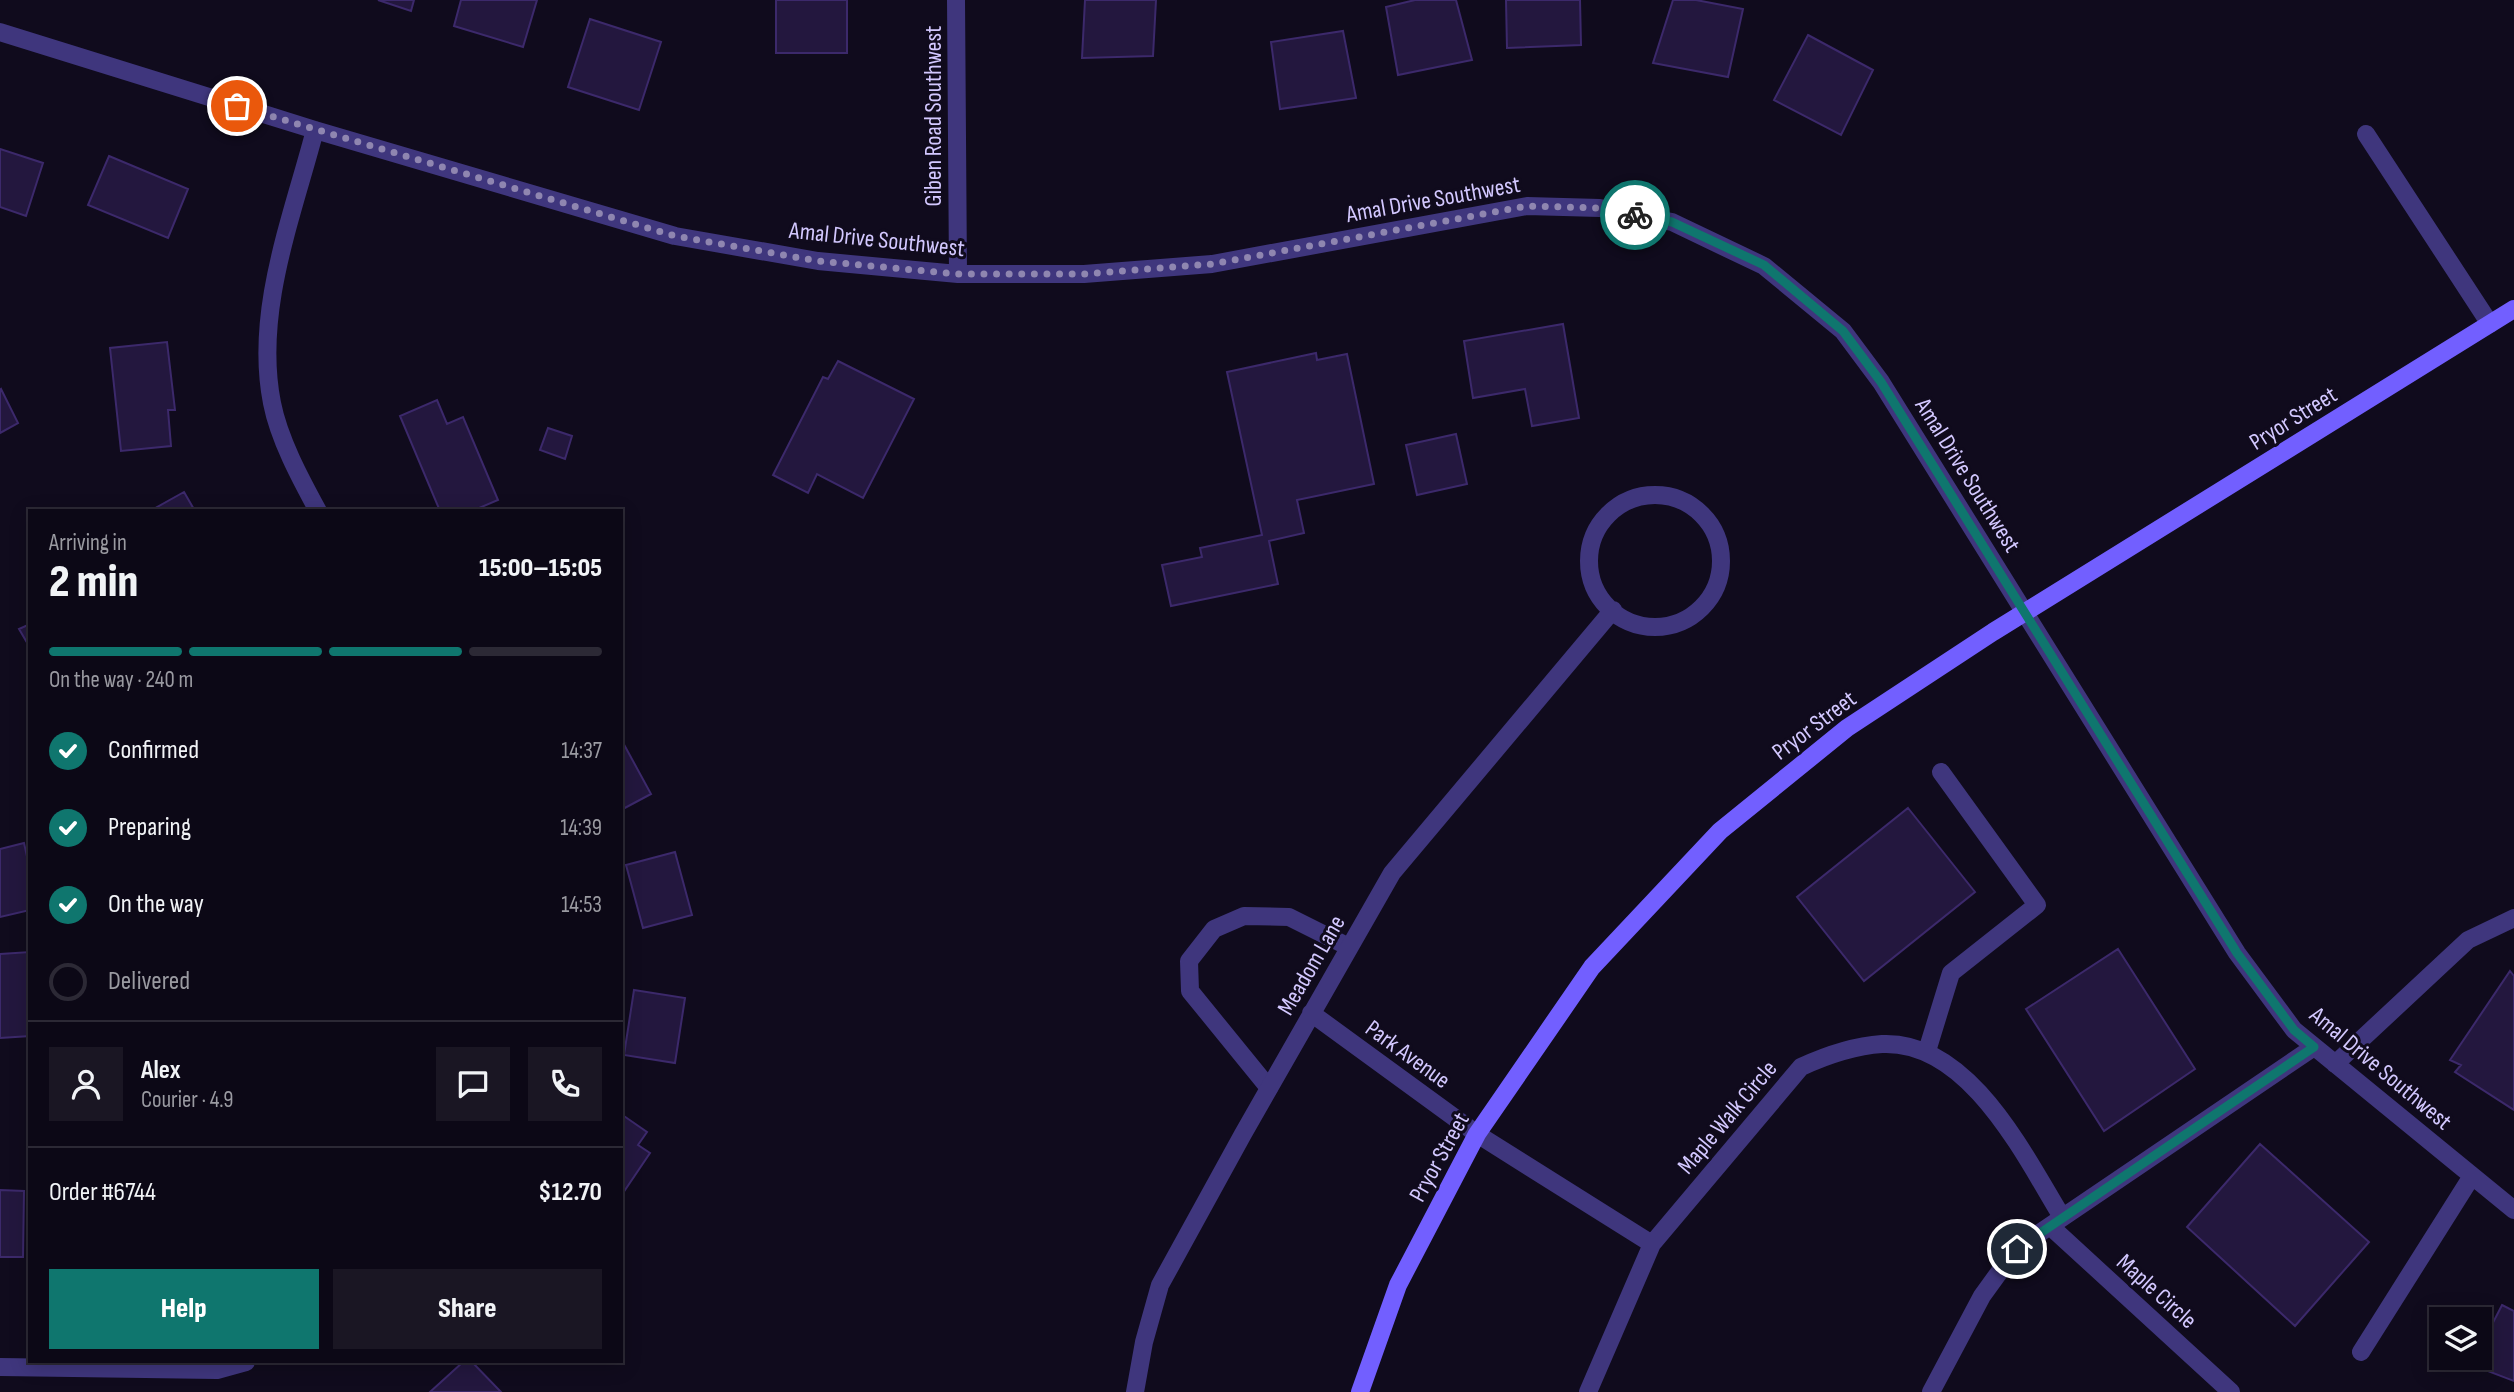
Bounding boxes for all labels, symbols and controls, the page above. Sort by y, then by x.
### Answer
street label: Giben Road Southwest [919,26,948,206]
pin [207,76,267,136]
icon: bag [218,87,256,125]
street label: Amal Drive Southwest [1343,170,1522,229]
courier [1600,180,1670,250]
icon: bike [1616,196,1654,234]
street label: Amal Drive Southwest [787,216,966,263]
street label: Pryor Street [2244,380,2342,457]
street label: Amal Drive Southwest [1908,392,2027,558]
text: Arriving in [49,529,127,557]
text: 15:00–15:05 [479,553,602,584]
text: 2 min [49,555,138,610]
text: On the way · 240 m [49,666,193,694]
street label: Pryor Street [1767,684,1862,766]
icon: check [49,732,87,770]
text: Confirmed [108,735,199,766]
text: 14:37 [561,737,602,765]
icon: check [49,809,87,847]
text: Preparing [108,812,191,843]
text: 14:39 [560,814,602,842]
icon: check [49,886,87,924]
text: On the way [108,889,204,920]
text: 14:53 [561,891,602,919]
street label: Meadom Lane [1271,910,1352,1020]
text: Delivered [108,966,190,997]
street label: Amal Drive Southwest [2303,1000,2457,1136]
street label: Park Avenue [1360,1014,1456,1095]
button: person [49,1047,123,1121]
button: chat [436,1047,510,1121]
button: phone [528,1047,602,1121]
text: Alex [141,1055,181,1086]
street label: Maple Walk Circle [1671,1055,1783,1180]
text: Courier · 4.9 [141,1086,233,1114]
street label: Pryor Street [1403,1108,1476,1207]
text: Order #6744 [49,1177,156,1208]
text: $12.70 [538,1177,602,1208]
pin [1987,1219,2047,1279]
icon: home [1998,1230,2036,1268]
street label: Maple Circle [2111,1248,2203,1335]
button: Help [49,1269,319,1349]
button: Share [333,1269,602,1349]
map controls [2429,1307,2492,1370]
button: layers [2429,1307,2492,1370]

